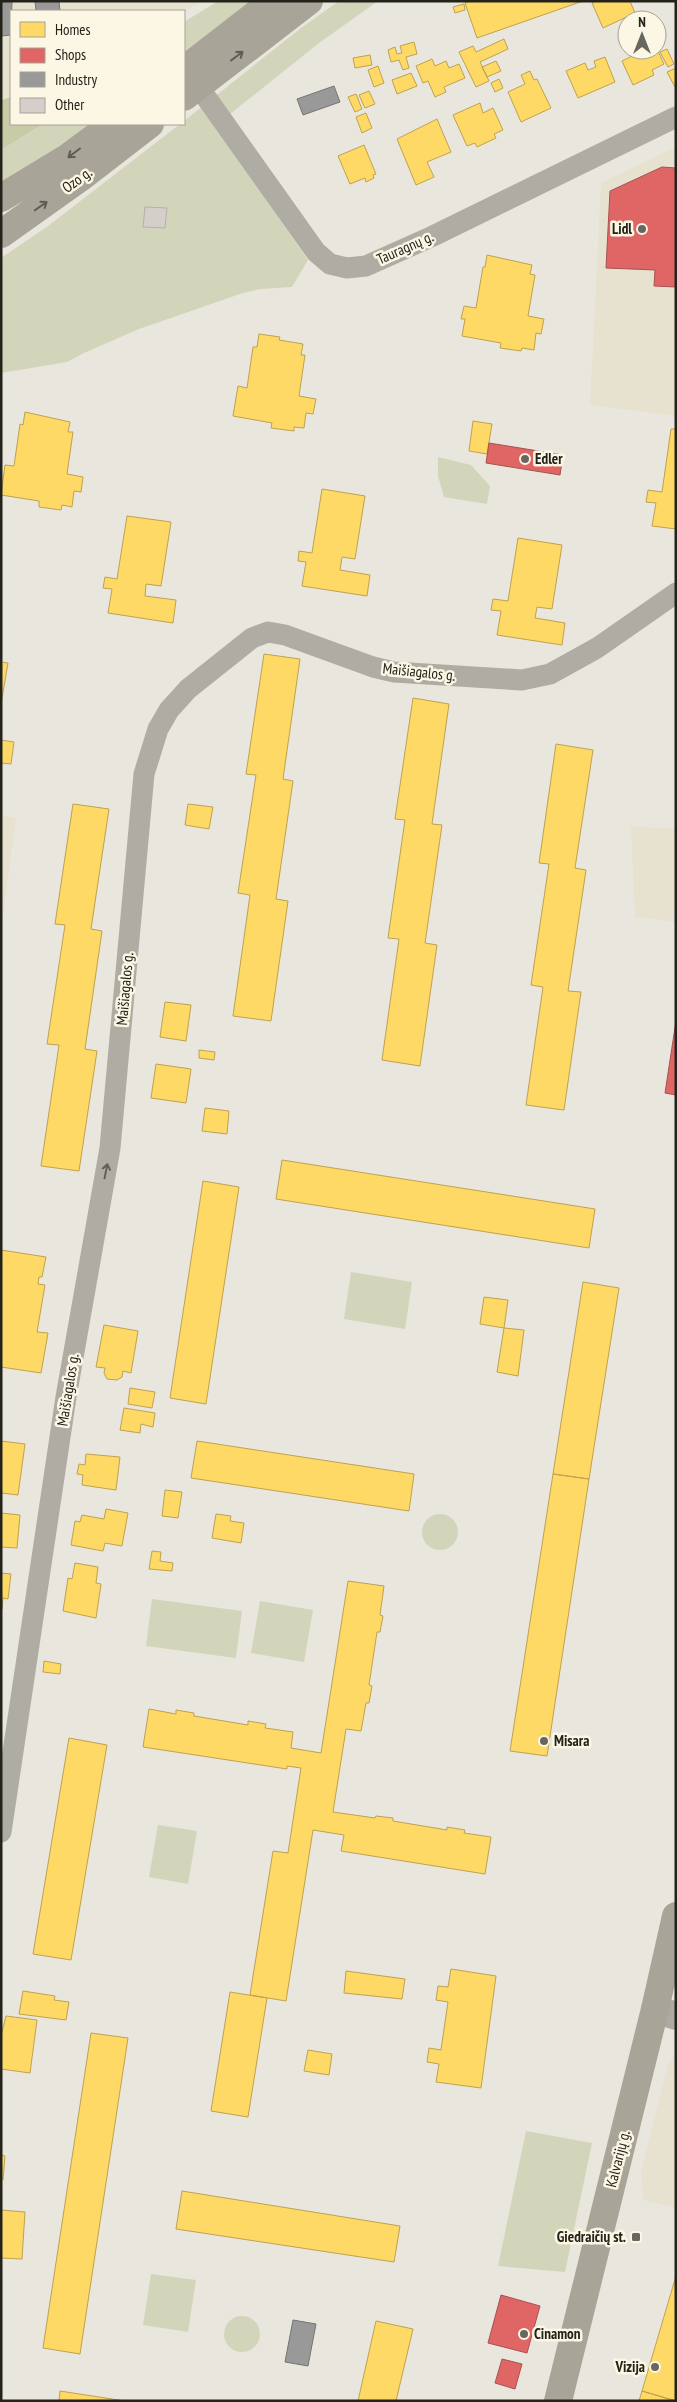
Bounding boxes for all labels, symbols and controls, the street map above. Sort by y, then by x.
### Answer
legend [10,10,185,125]
north arrow [617,10,667,60]
text: N [638,13,646,31]
text: Homes [55,20,91,39]
text: Shops [55,45,86,64]
one-way arrow [230,51,244,61]
text: Industry [55,70,97,89]
text: Other [55,95,85,114]
one-way arrow [67,148,81,158]
street label: Ozo g. [58,162,96,197]
one-way arrow [34,200,47,211]
place label: Lidl [612,219,632,238]
marker: Lidl [636,223,648,235]
street label: Tauragnų g. [374,227,436,268]
place label: Edler [535,449,563,468]
marker: Edler [519,453,531,465]
street label: Maišiagalos g. [382,658,457,685]
street label: Maišiagalos g. [112,951,137,1026]
one-way arrow [101,1163,111,1179]
street label: Maišiagalos g. [52,1352,83,1427]
place label: Misara [554,1731,589,1750]
marker: Misara [538,1735,550,1747]
street label: Kalvarijų g. [601,2128,634,2189]
place label: Giedraičių st. [557,2227,626,2246]
marker: Giedraičių st. [630,2231,642,2243]
place label: Cinamon [534,2324,581,2343]
marker: Cinamon [518,2328,530,2340]
place label: Vizija [614,2357,645,2376]
marker: Vizija [649,2361,661,2373]

